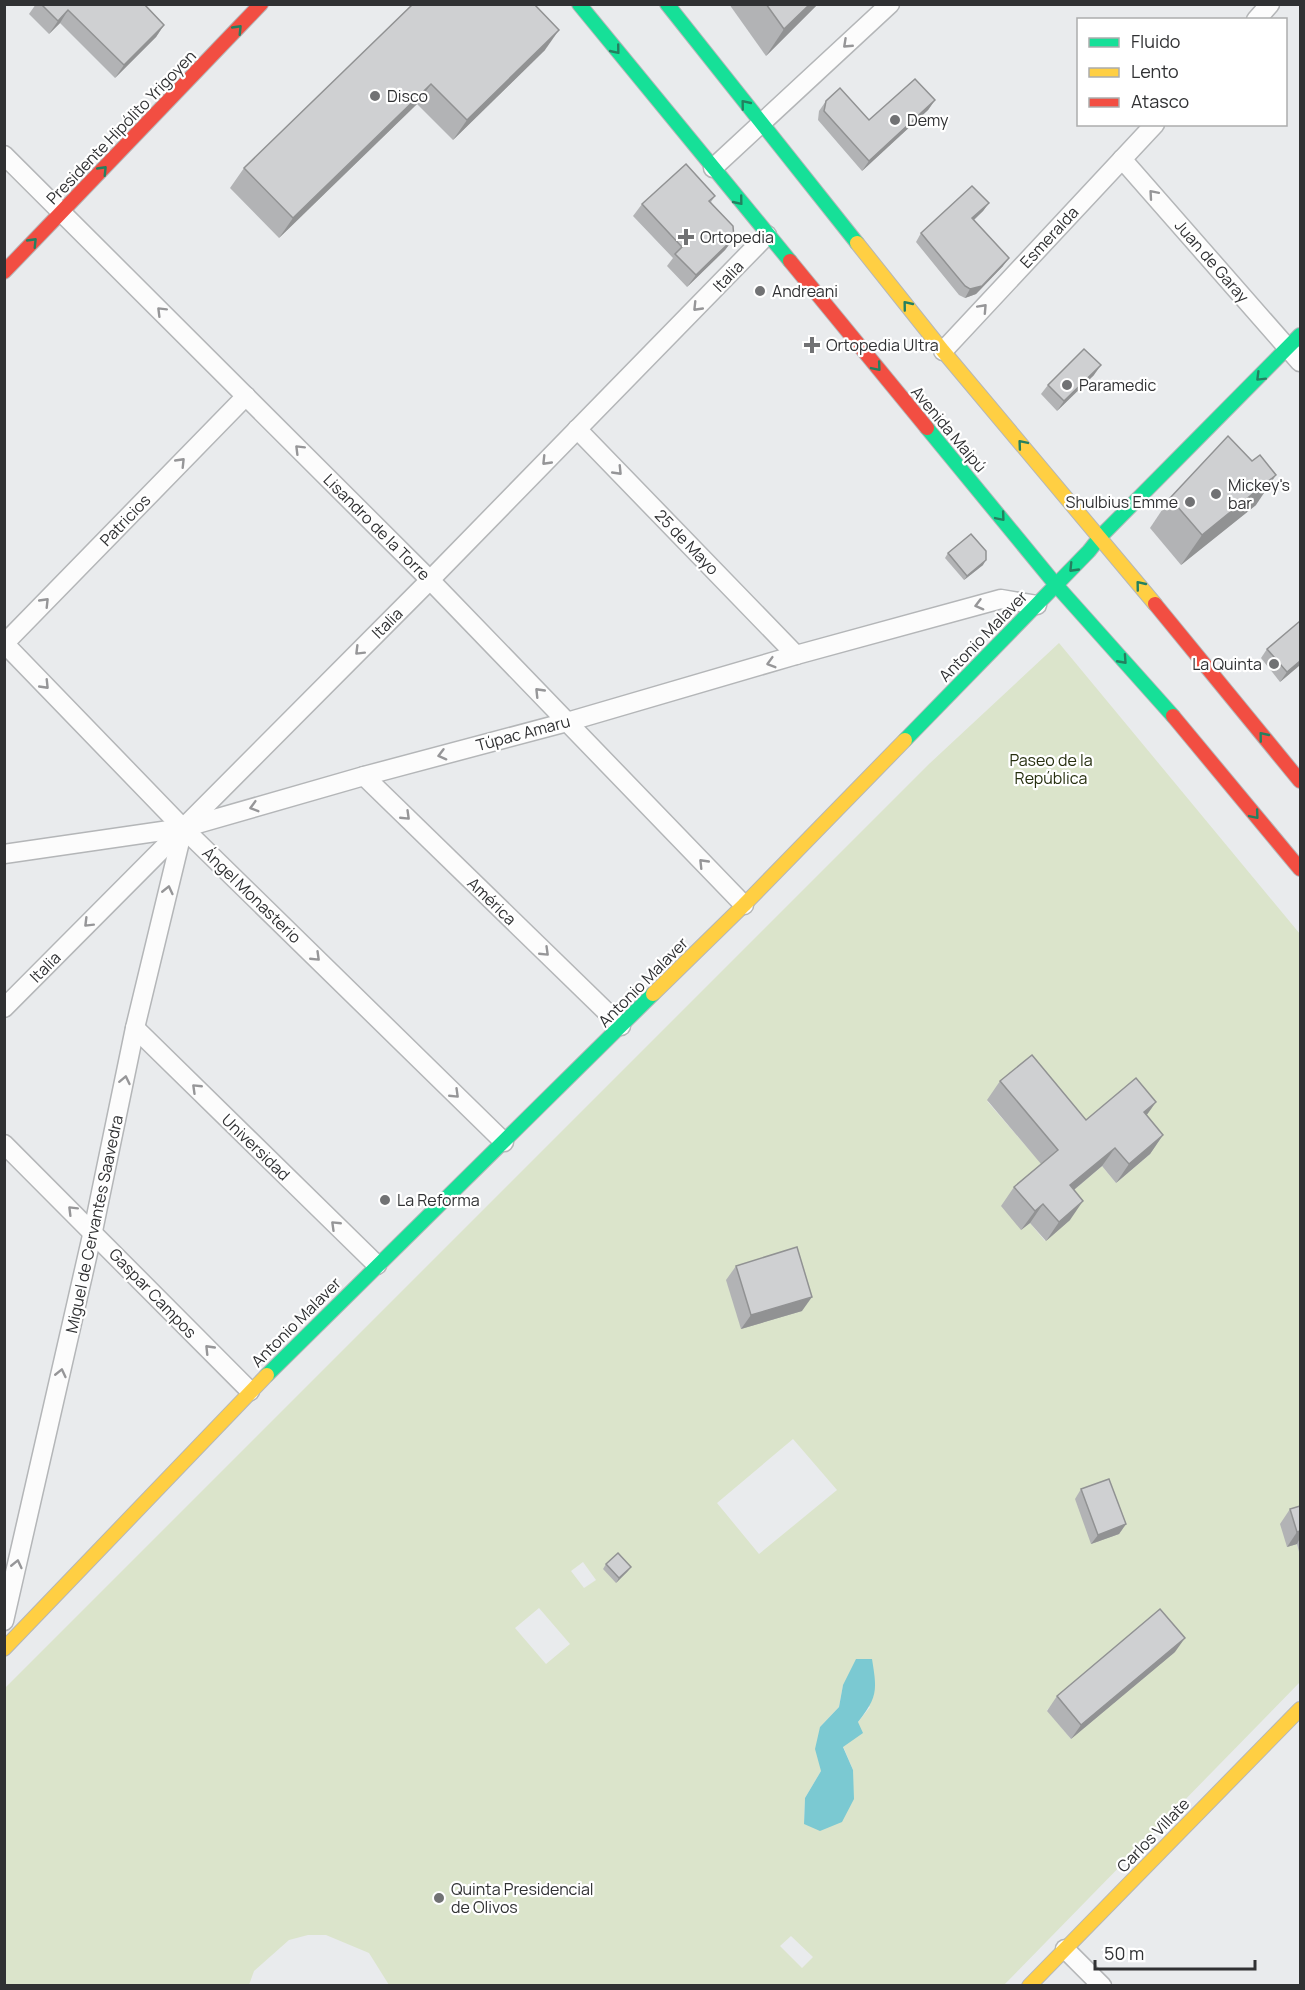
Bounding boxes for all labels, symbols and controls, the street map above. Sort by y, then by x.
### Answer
legend [1077,18,1287,126]
one-way arrow [230,25,241,36]
text: Fluido [1131,29,1180,53]
one-way arrow [843,37,854,48]
one-way arrow [608,43,619,54]
street label: Presidente Hipólito Yrigoyen [41,45,201,209]
text: Lento [1131,59,1179,83]
place label: Disco [387,85,428,107]
marker: Disco [368,89,382,103]
text: Atasco [1131,89,1189,113]
one-way arrow [742,99,753,110]
place label: Demy [907,109,949,131]
marker: Demy [888,113,902,127]
one-way arrow [95,166,106,177]
one-way arrow [1149,190,1160,200]
one-way arrow [732,194,743,205]
street label: Esmeralda [1015,201,1083,273]
street label: Juan de Garay [1170,215,1254,308]
place label: Ortopedia [700,226,774,248]
marker: Ortopedia [677,228,695,246]
one-way arrow [26,239,37,250]
street label: Italia [708,256,748,296]
place label: Andreani [772,280,838,302]
marker: Andreani [753,284,767,298]
one-way arrow [693,300,704,310]
one-way arrow [903,301,914,312]
one-way arrow [976,304,987,315]
one-way arrow [157,307,168,318]
place label: Ortopedia Ultra [826,334,939,356]
marker: Ortopedia Ultra [803,336,821,354]
one-way arrow [870,360,881,371]
one-way arrow [1256,369,1267,380]
place label: Paramedic [1079,374,1157,396]
marker: Paramedic [1060,378,1074,392]
street label: Avenida Maipú [906,381,992,477]
one-way arrow [1018,440,1029,451]
one-way arrow [295,445,306,456]
one-way arrow [542,455,553,465]
one-way arrow [174,459,185,470]
one-way arrow [611,465,622,475]
street label: Lisandro de la Torre [319,469,435,585]
place label: Mickey's bar [1228,474,1290,514]
marker: Mickey's bar [1209,487,1223,501]
street label: Patricios [95,489,155,551]
place label: Shulbius Emme [1066,491,1178,513]
marker: Shulbius Emme [1183,495,1197,509]
street label: 25 de Mayo [650,504,724,580]
one-way arrow [994,510,1005,521]
one-way arrow [1069,561,1080,572]
one-way arrow [1136,581,1147,592]
street label: Antonio Malaver [934,586,1032,686]
one-way arrow [38,598,49,609]
one-way arrow [974,598,985,610]
street label: Italia [367,603,407,643]
one-way arrow [356,643,367,654]
one-way arrow [1116,653,1127,664]
place label: La Quinta [1192,653,1262,675]
one-way arrow [766,655,776,668]
marker: La Quinta [1267,657,1281,671]
one-way arrow [38,678,49,688]
one-way arrow [535,689,546,700]
street label: Túpac Amaru [474,710,572,756]
one-way arrow [1260,731,1271,742]
one-way arrow [437,748,448,760]
park label: Paseo de la República [1009,749,1093,789]
one-way arrow [249,800,260,812]
one-way arrow [1248,808,1259,819]
one-way arrow [398,809,409,820]
street label: Ángel Monasterio [198,842,306,948]
one-way arrow [700,859,711,870]
street label: América [463,872,521,930]
one-way arrow [161,886,174,896]
one-way arrow [85,916,96,927]
street label: Antonio Malaver [593,932,693,1032]
one-way arrow [538,945,549,956]
street label: Italia [25,947,65,987]
one-way arrow [308,950,319,961]
one-way arrow [117,1076,130,1086]
one-way arrow [193,1084,203,1095]
one-way arrow [447,1086,458,1097]
street label: Universidad [217,1109,295,1185]
street label: Miguel de Cervantes Saavedra [60,1113,128,1335]
place label: La Reforma [397,1189,480,1211]
marker: La Reforma [378,1193,392,1207]
one-way arrow [68,1207,79,1218]
one-way arrow [332,1221,343,1232]
street label: Gaspar Campos [104,1243,202,1343]
street label: Antonio Malaver [246,1272,346,1372]
one-way arrow [205,1346,216,1357]
one-way arrow [53,1369,66,1379]
one-way arrow [10,1559,23,1569]
street label: Carlos Villate [1112,1793,1194,1877]
place label: Quinta Presidencial de Olivos [451,1878,594,1918]
marker: Quinta Presidencial de Olivos [432,1891,446,1905]
scale bar [1095,1933,1256,1971]
text: 50 m [1104,1941,1144,1965]

